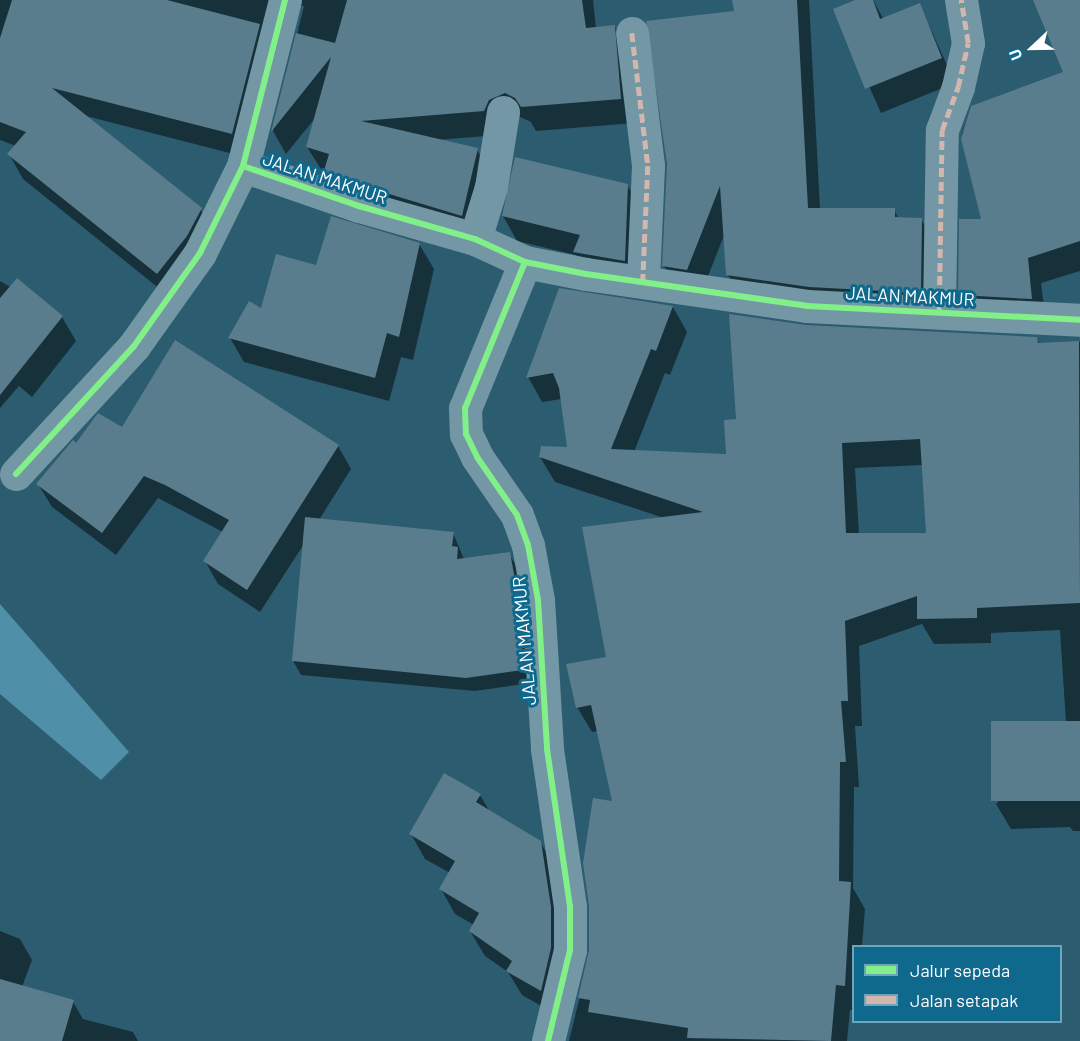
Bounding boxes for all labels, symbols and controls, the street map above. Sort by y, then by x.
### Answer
north arrow [1002,18,1062,78]
text: U [1004,47,1026,63]
street label: JALAN MAKMUR [260,148,390,208]
street label: JALAN MAKMUR [845,282,975,310]
street label: JALAN MAKMUR [508,576,540,706]
legend [852,945,1062,1023]
text: Jalur sepeda [910,959,1010,981]
text: Jalan setapak [910,989,1018,1011]

